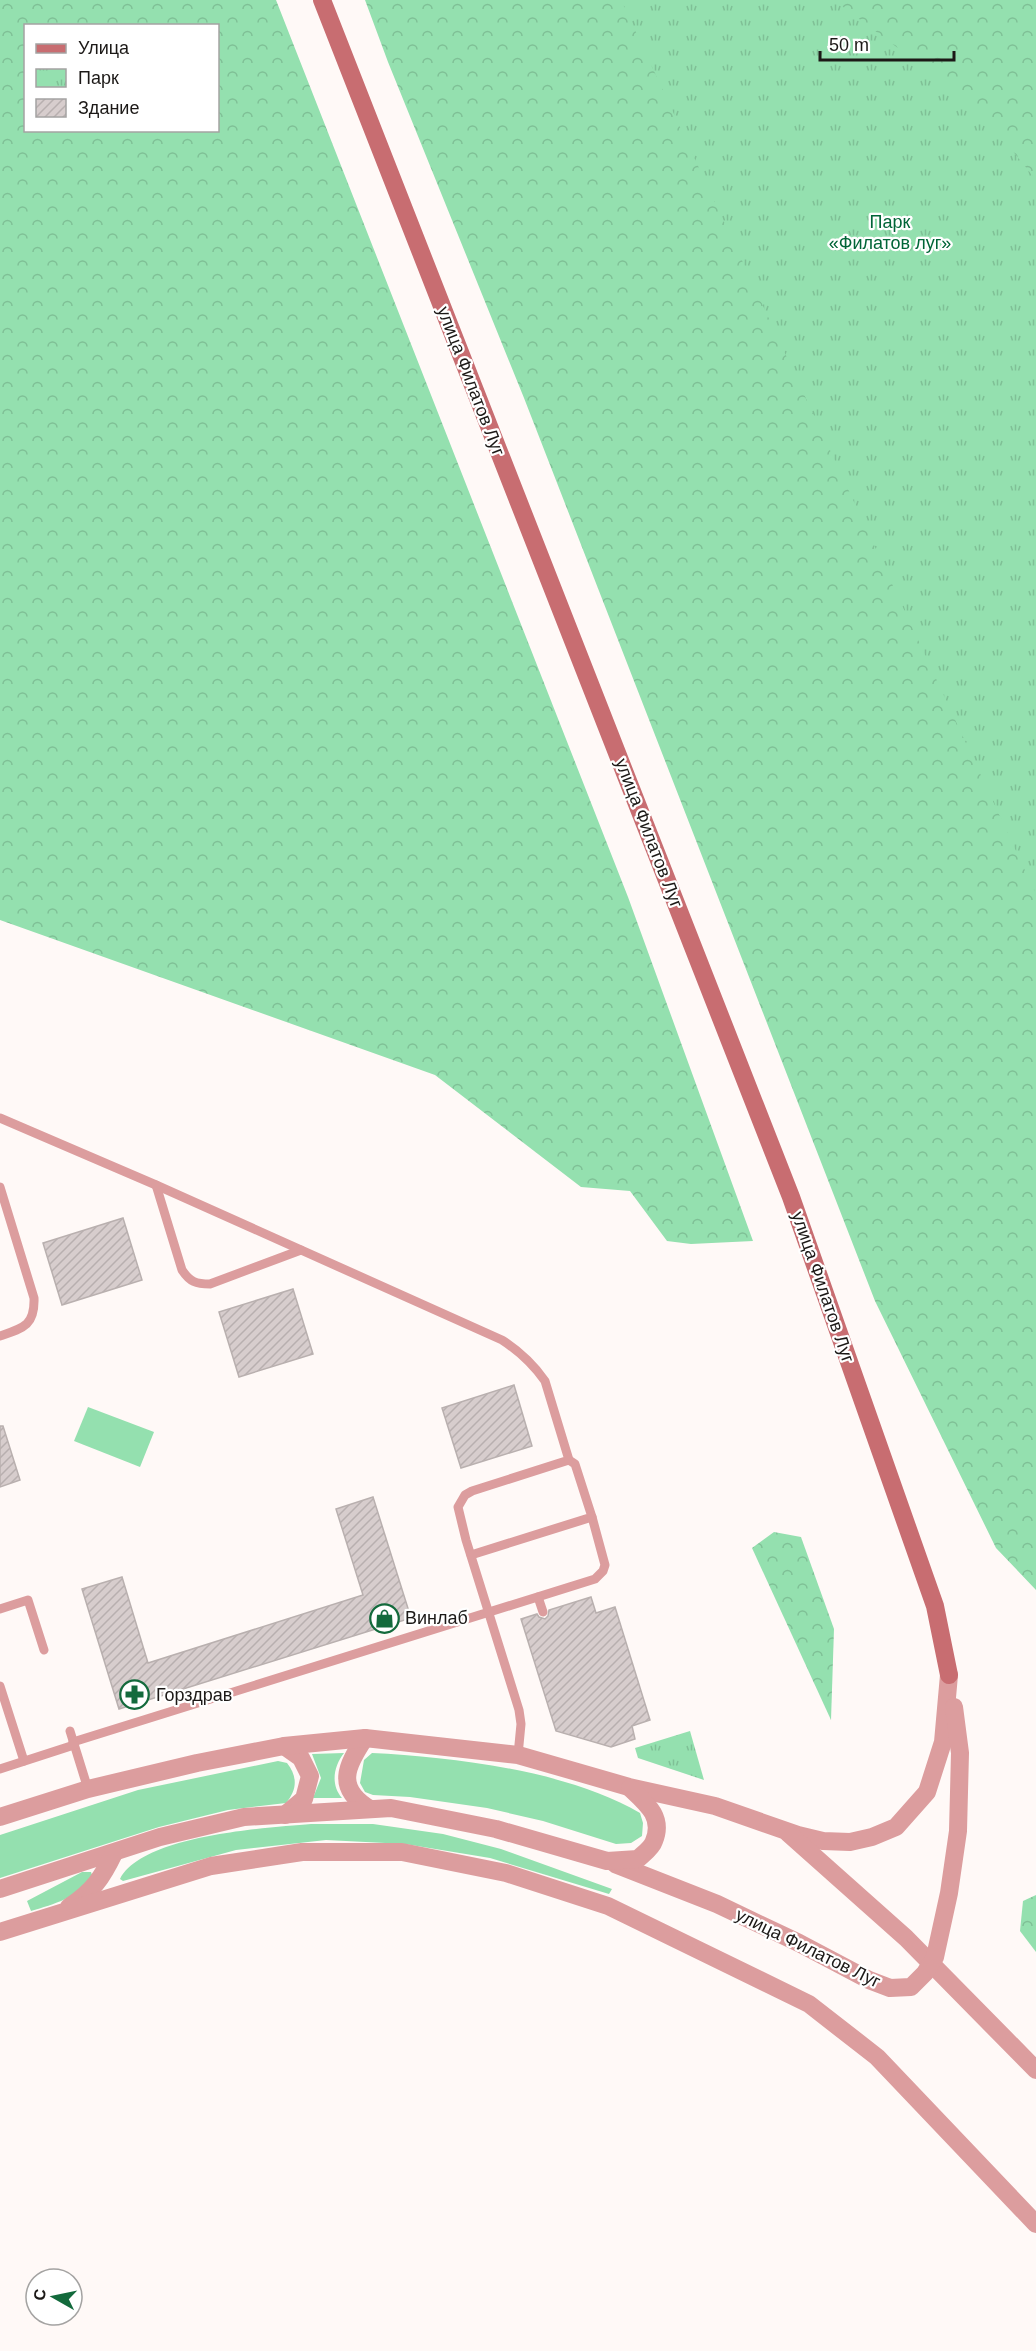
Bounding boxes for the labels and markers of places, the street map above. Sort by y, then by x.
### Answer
shop icon: Винлаб [368,1602,400,1634]
place label: Винлаб [405,1608,468,1628]
pharmacy icon: Горздрав [119,1679,151,1711]
place label: Горздрав [156,1685,232,1705]

